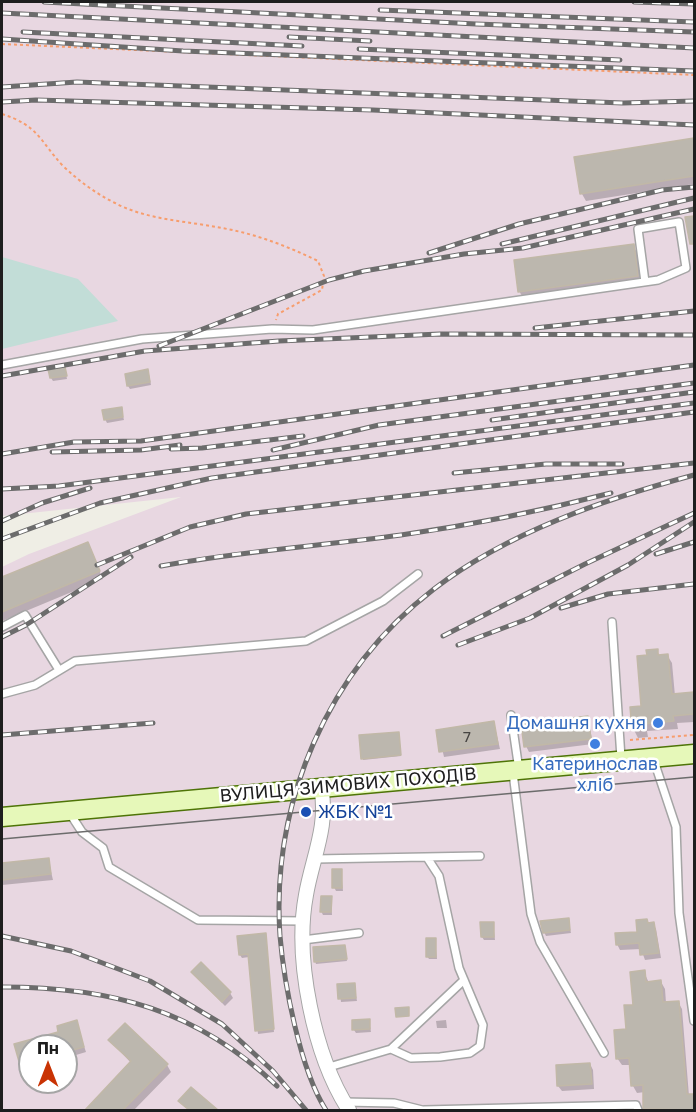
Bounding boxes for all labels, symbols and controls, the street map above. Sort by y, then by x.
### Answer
place label: Домашня кухня [507,712,646,734]
marker: Домашня кухня [651,716,665,730]
house number: 7 [463,728,471,746]
marker: Катеринослав хліб [588,737,602,751]
place label: Катеринослав хліб [532,753,658,795]
street label: ВУЛИЦЯ ЗИМОВИХ ПОХОДІВ [219,763,477,807]
place label: ЖБК №1 [318,801,393,823]
marker: ЖБК №1 [299,805,313,819]
north arrow [18,1034,78,1094]
text: Пн [37,1038,59,1058]

